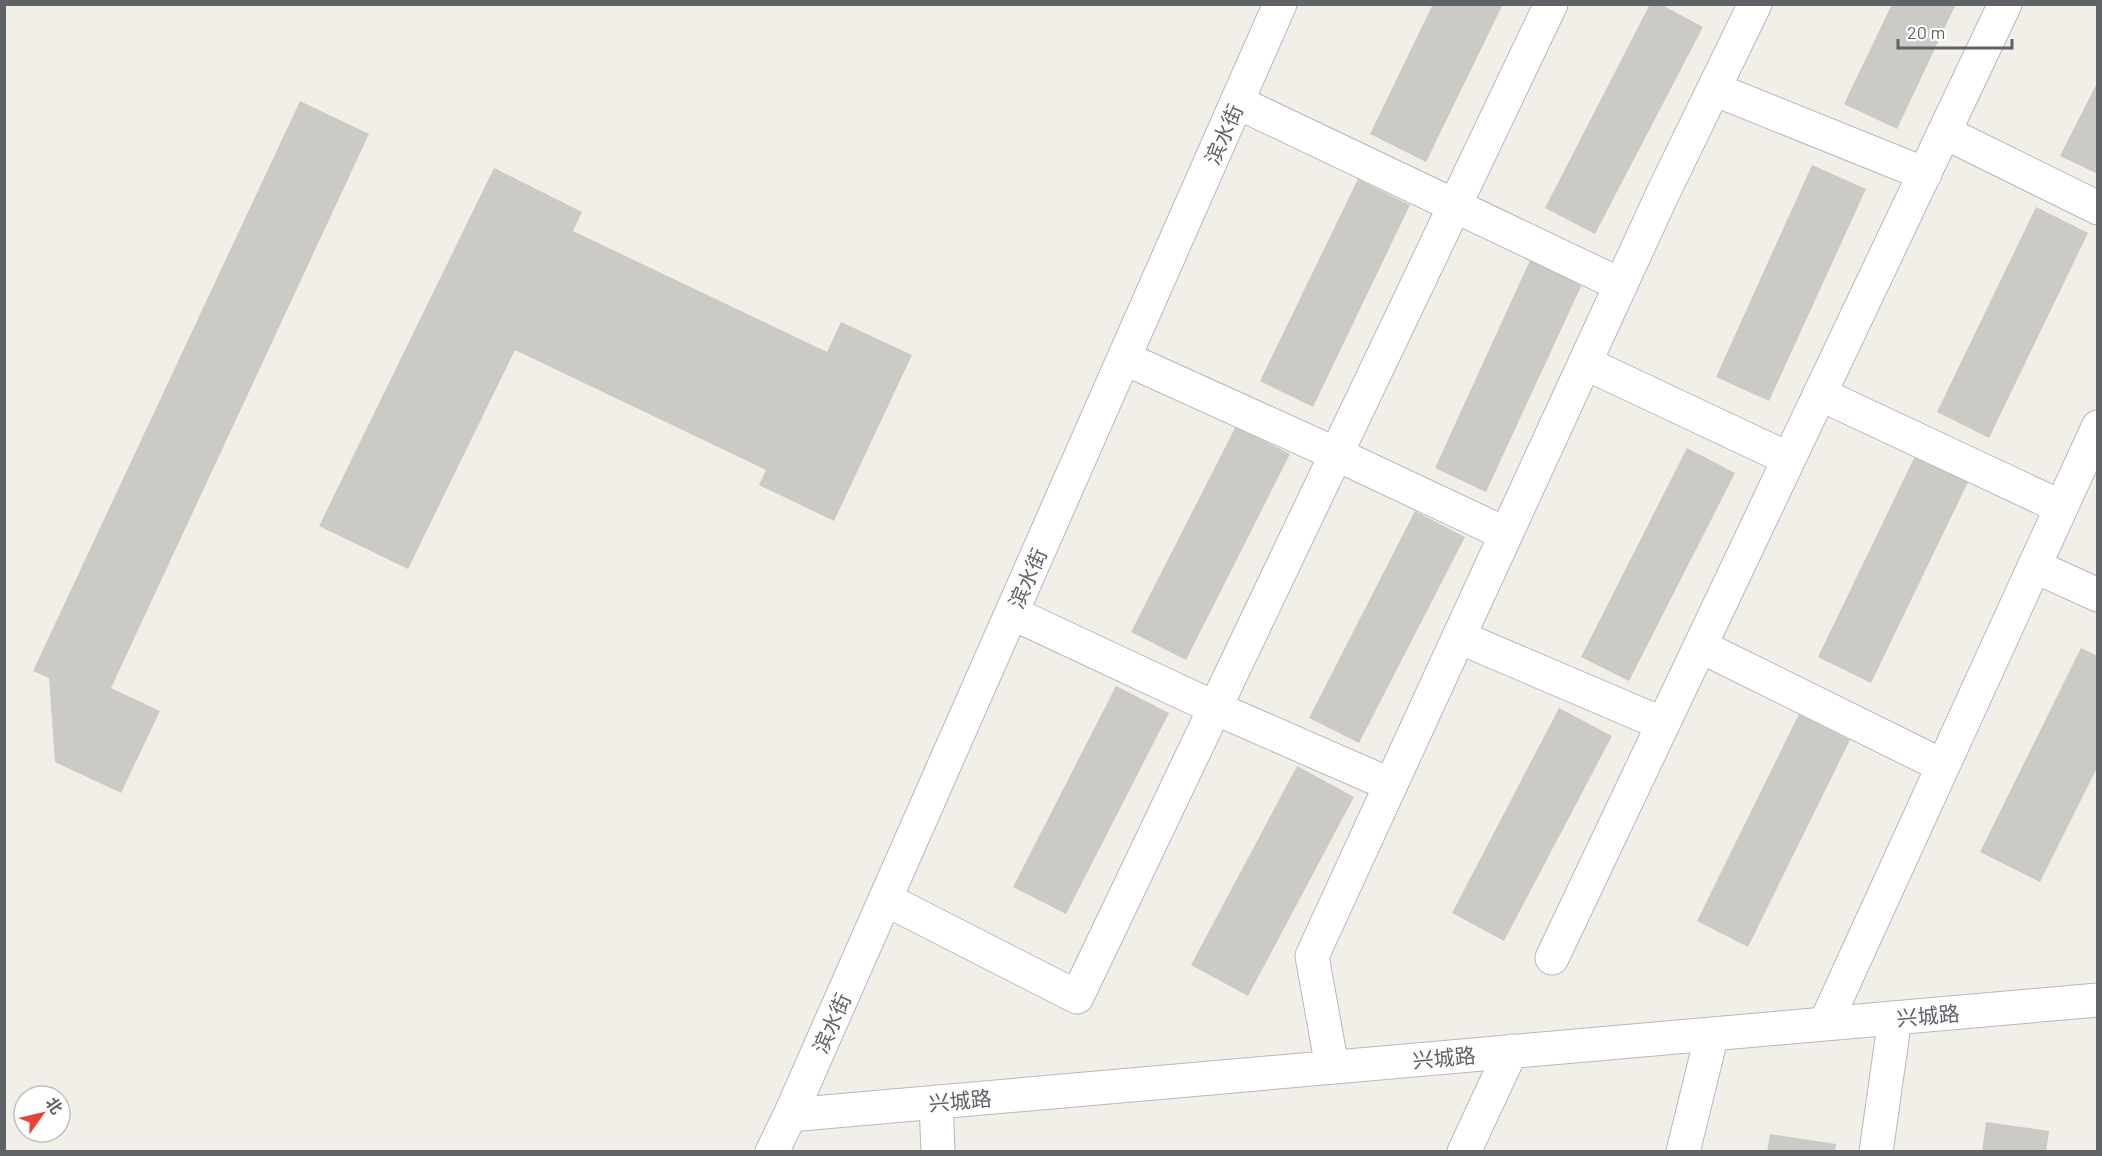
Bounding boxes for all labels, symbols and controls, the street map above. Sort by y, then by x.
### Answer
scale bar [1898,12,2012,50]
text: 20 m [1907,21,1945,43]
street label: 滨水街 [1199,100,1247,168]
street label: 滨水街 [1003,544,1051,612]
street label: 滨水街 [807,989,855,1057]
street label: 兴城路 [1896,1000,1960,1030]
street label: 兴城路 [1412,1042,1476,1072]
north arrow [12,1084,72,1144]
street label: 兴城路 [928,1085,992,1115]
text: 北 [42,1093,67,1117]

